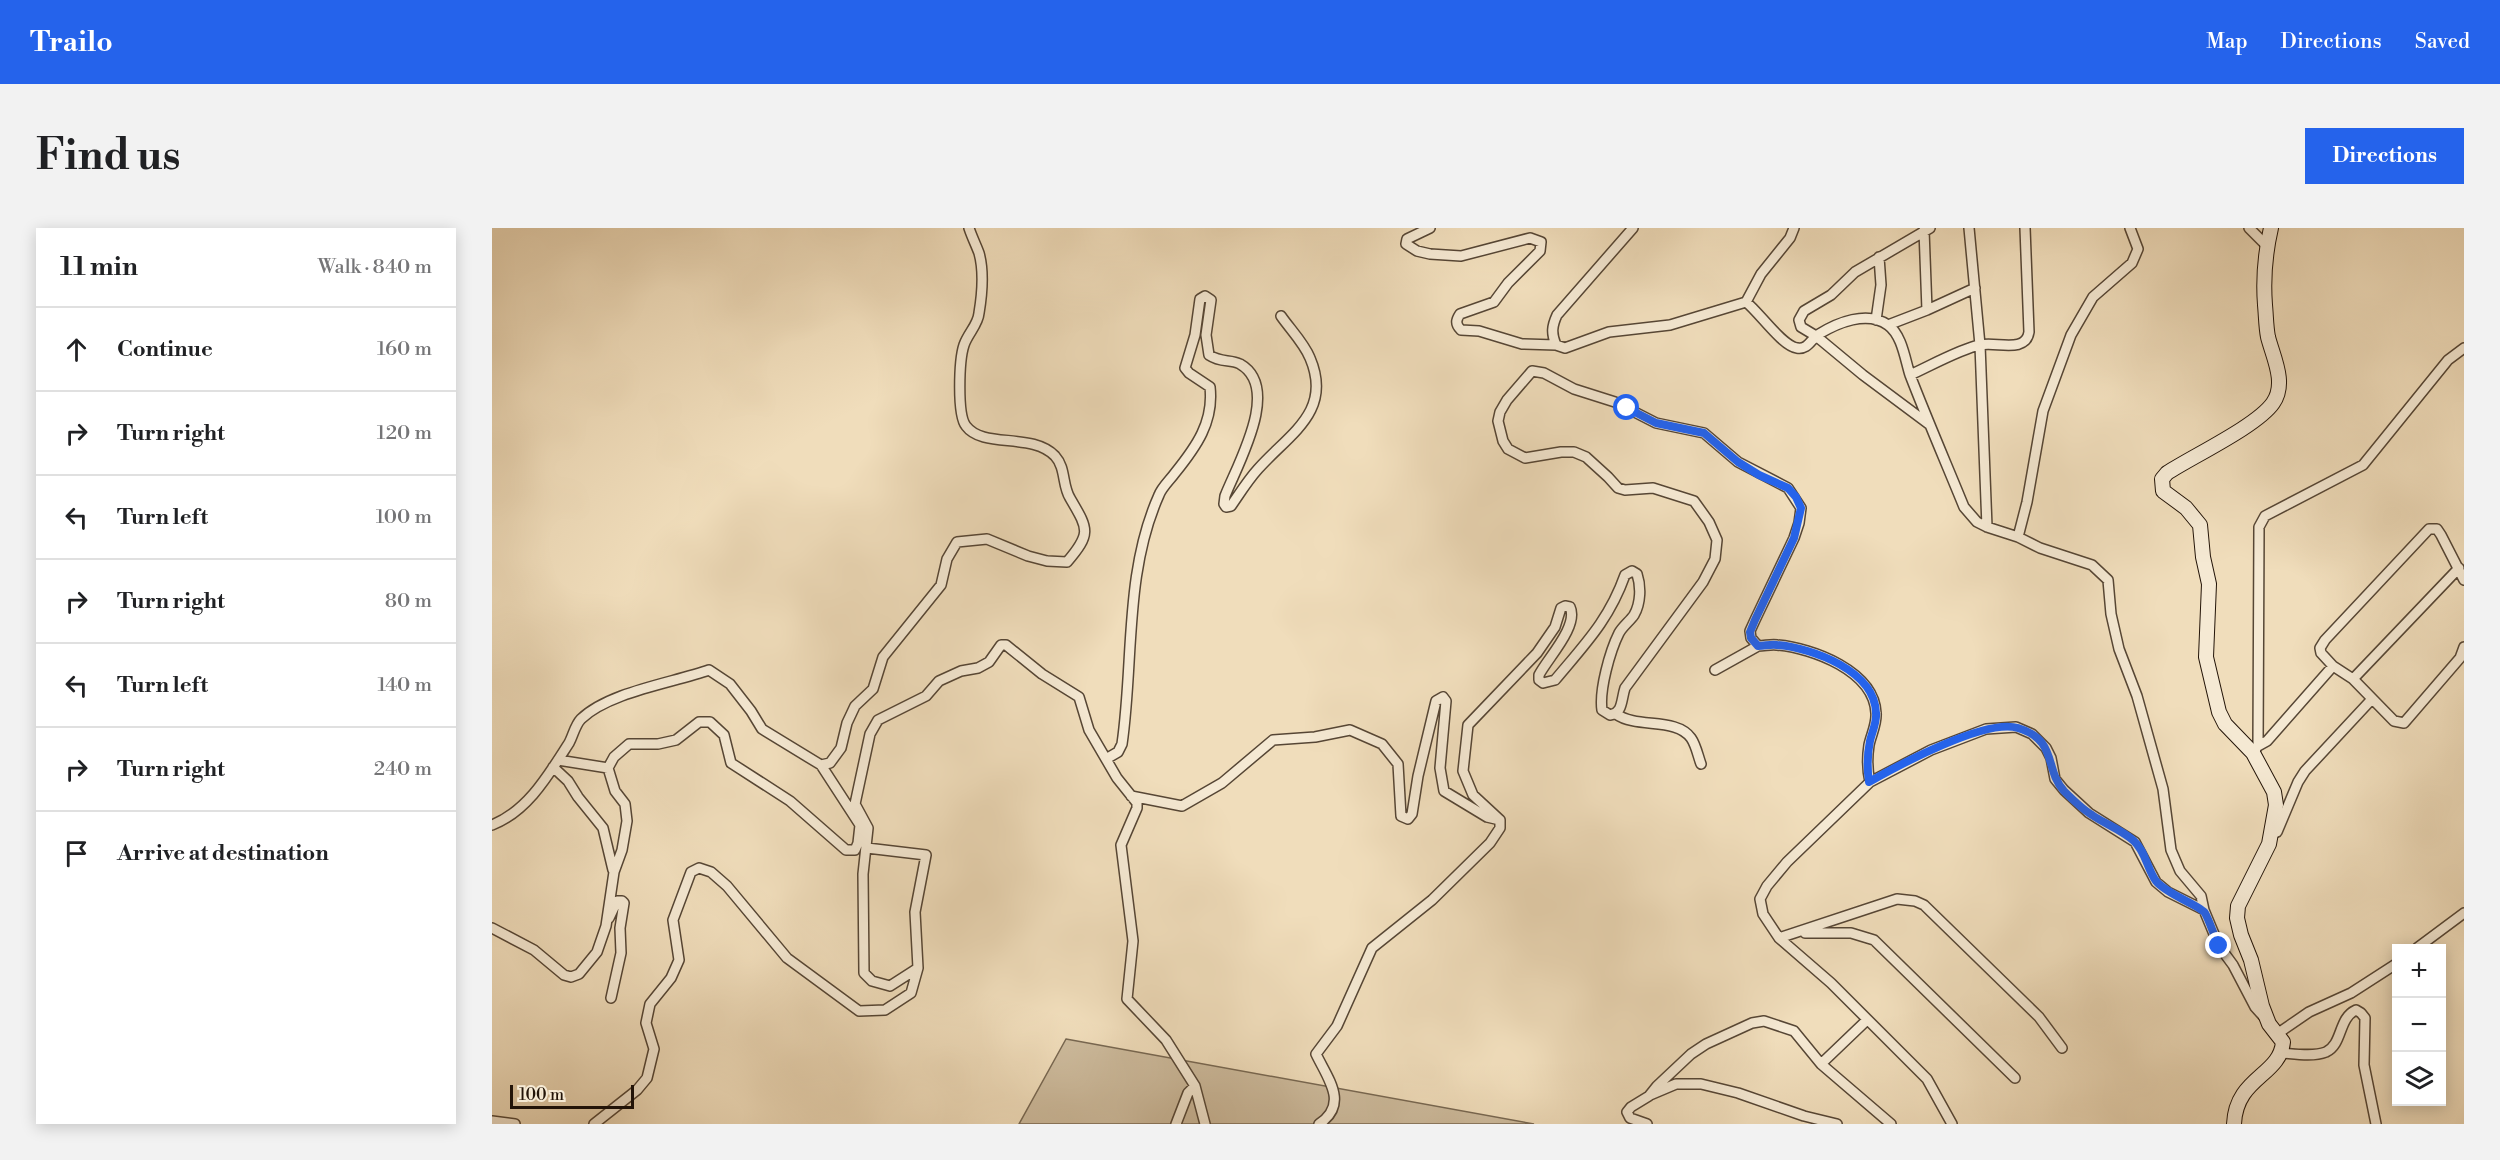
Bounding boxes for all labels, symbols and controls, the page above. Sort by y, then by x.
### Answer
text: Trailo [30,25,113,60]
text: Map [2206,29,2248,55]
text: Directions [2281,29,2382,55]
text: Saved [2415,29,2470,55]
button: Directions [2305,128,2464,184]
text: Find us [36,130,180,183]
text: 11 min [60,251,138,283]
text: Walk · 840 m [318,255,432,280]
icon: ahead [60,333,93,366]
text: Continue [117,336,213,363]
text: 160 m [377,337,432,362]
route start [1613,394,1639,420]
icon: right [60,417,93,450]
text: Turn right [117,420,225,447]
text: 120 m [377,421,432,446]
icon: left [60,501,93,534]
text: Turn left [117,504,208,531]
text: 100 m [376,505,432,530]
icon: right [60,585,93,618]
text: Turn right [117,588,225,615]
text: 80 m [385,589,432,614]
icon: left [60,669,93,702]
text: Turn left [117,672,208,699]
text: 140 m [377,673,432,698]
icon: right [60,753,93,786]
text: Turn right [117,756,225,783]
text: 240 m [374,757,432,782]
icon: arrive [60,837,93,870]
text: Arrive at destination [117,840,329,867]
route end [2205,932,2231,958]
map controls [2392,944,2446,1106]
button: + [2392,944,2446,998]
button: − [2392,998,2446,1052]
button: layers [2392,1052,2446,1106]
scale bar [510,1082,634,1110]
text: 100 m [519,1085,564,1105]

